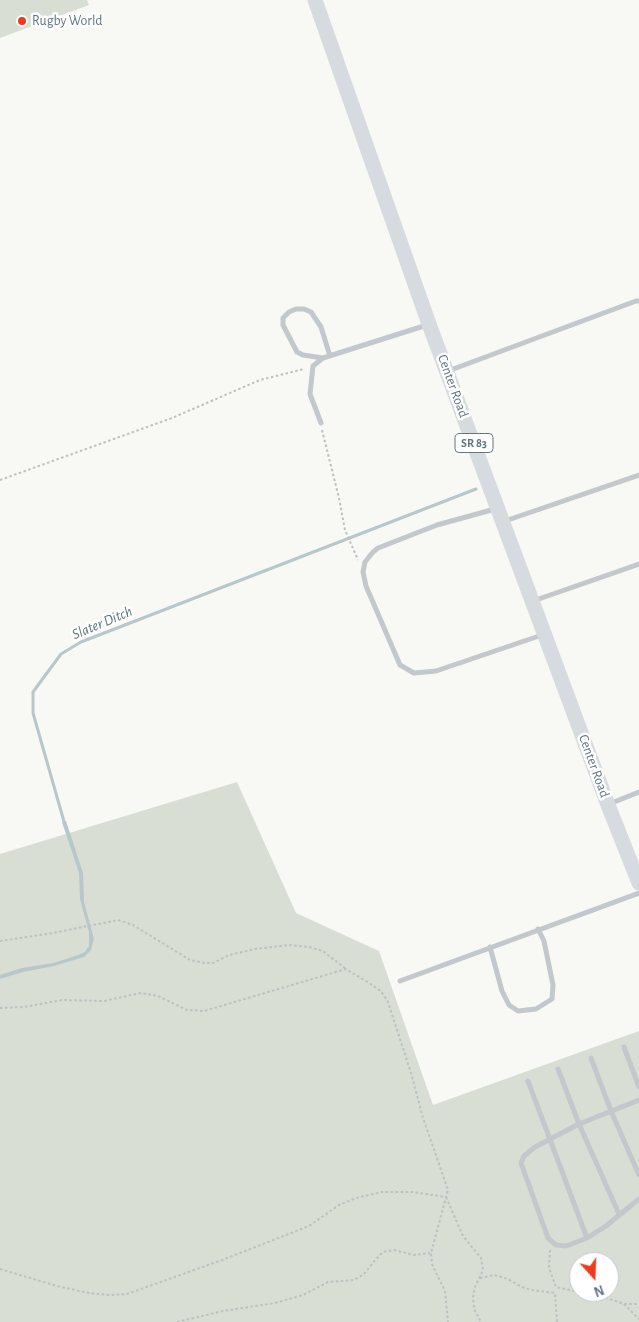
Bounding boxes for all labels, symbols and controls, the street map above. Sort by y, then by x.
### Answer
place label: Rugby World [32,13,103,29]
marker: Rugby World [16,15,28,27]
street label: Center Road [434,352,472,420]
road number: SR 83 [455,433,493,452]
water label: Slater Ditch [69,602,135,644]
street label: Center Road [575,732,613,800]
north arrow [569,1252,619,1302]
text: N [592,1282,606,1298]

